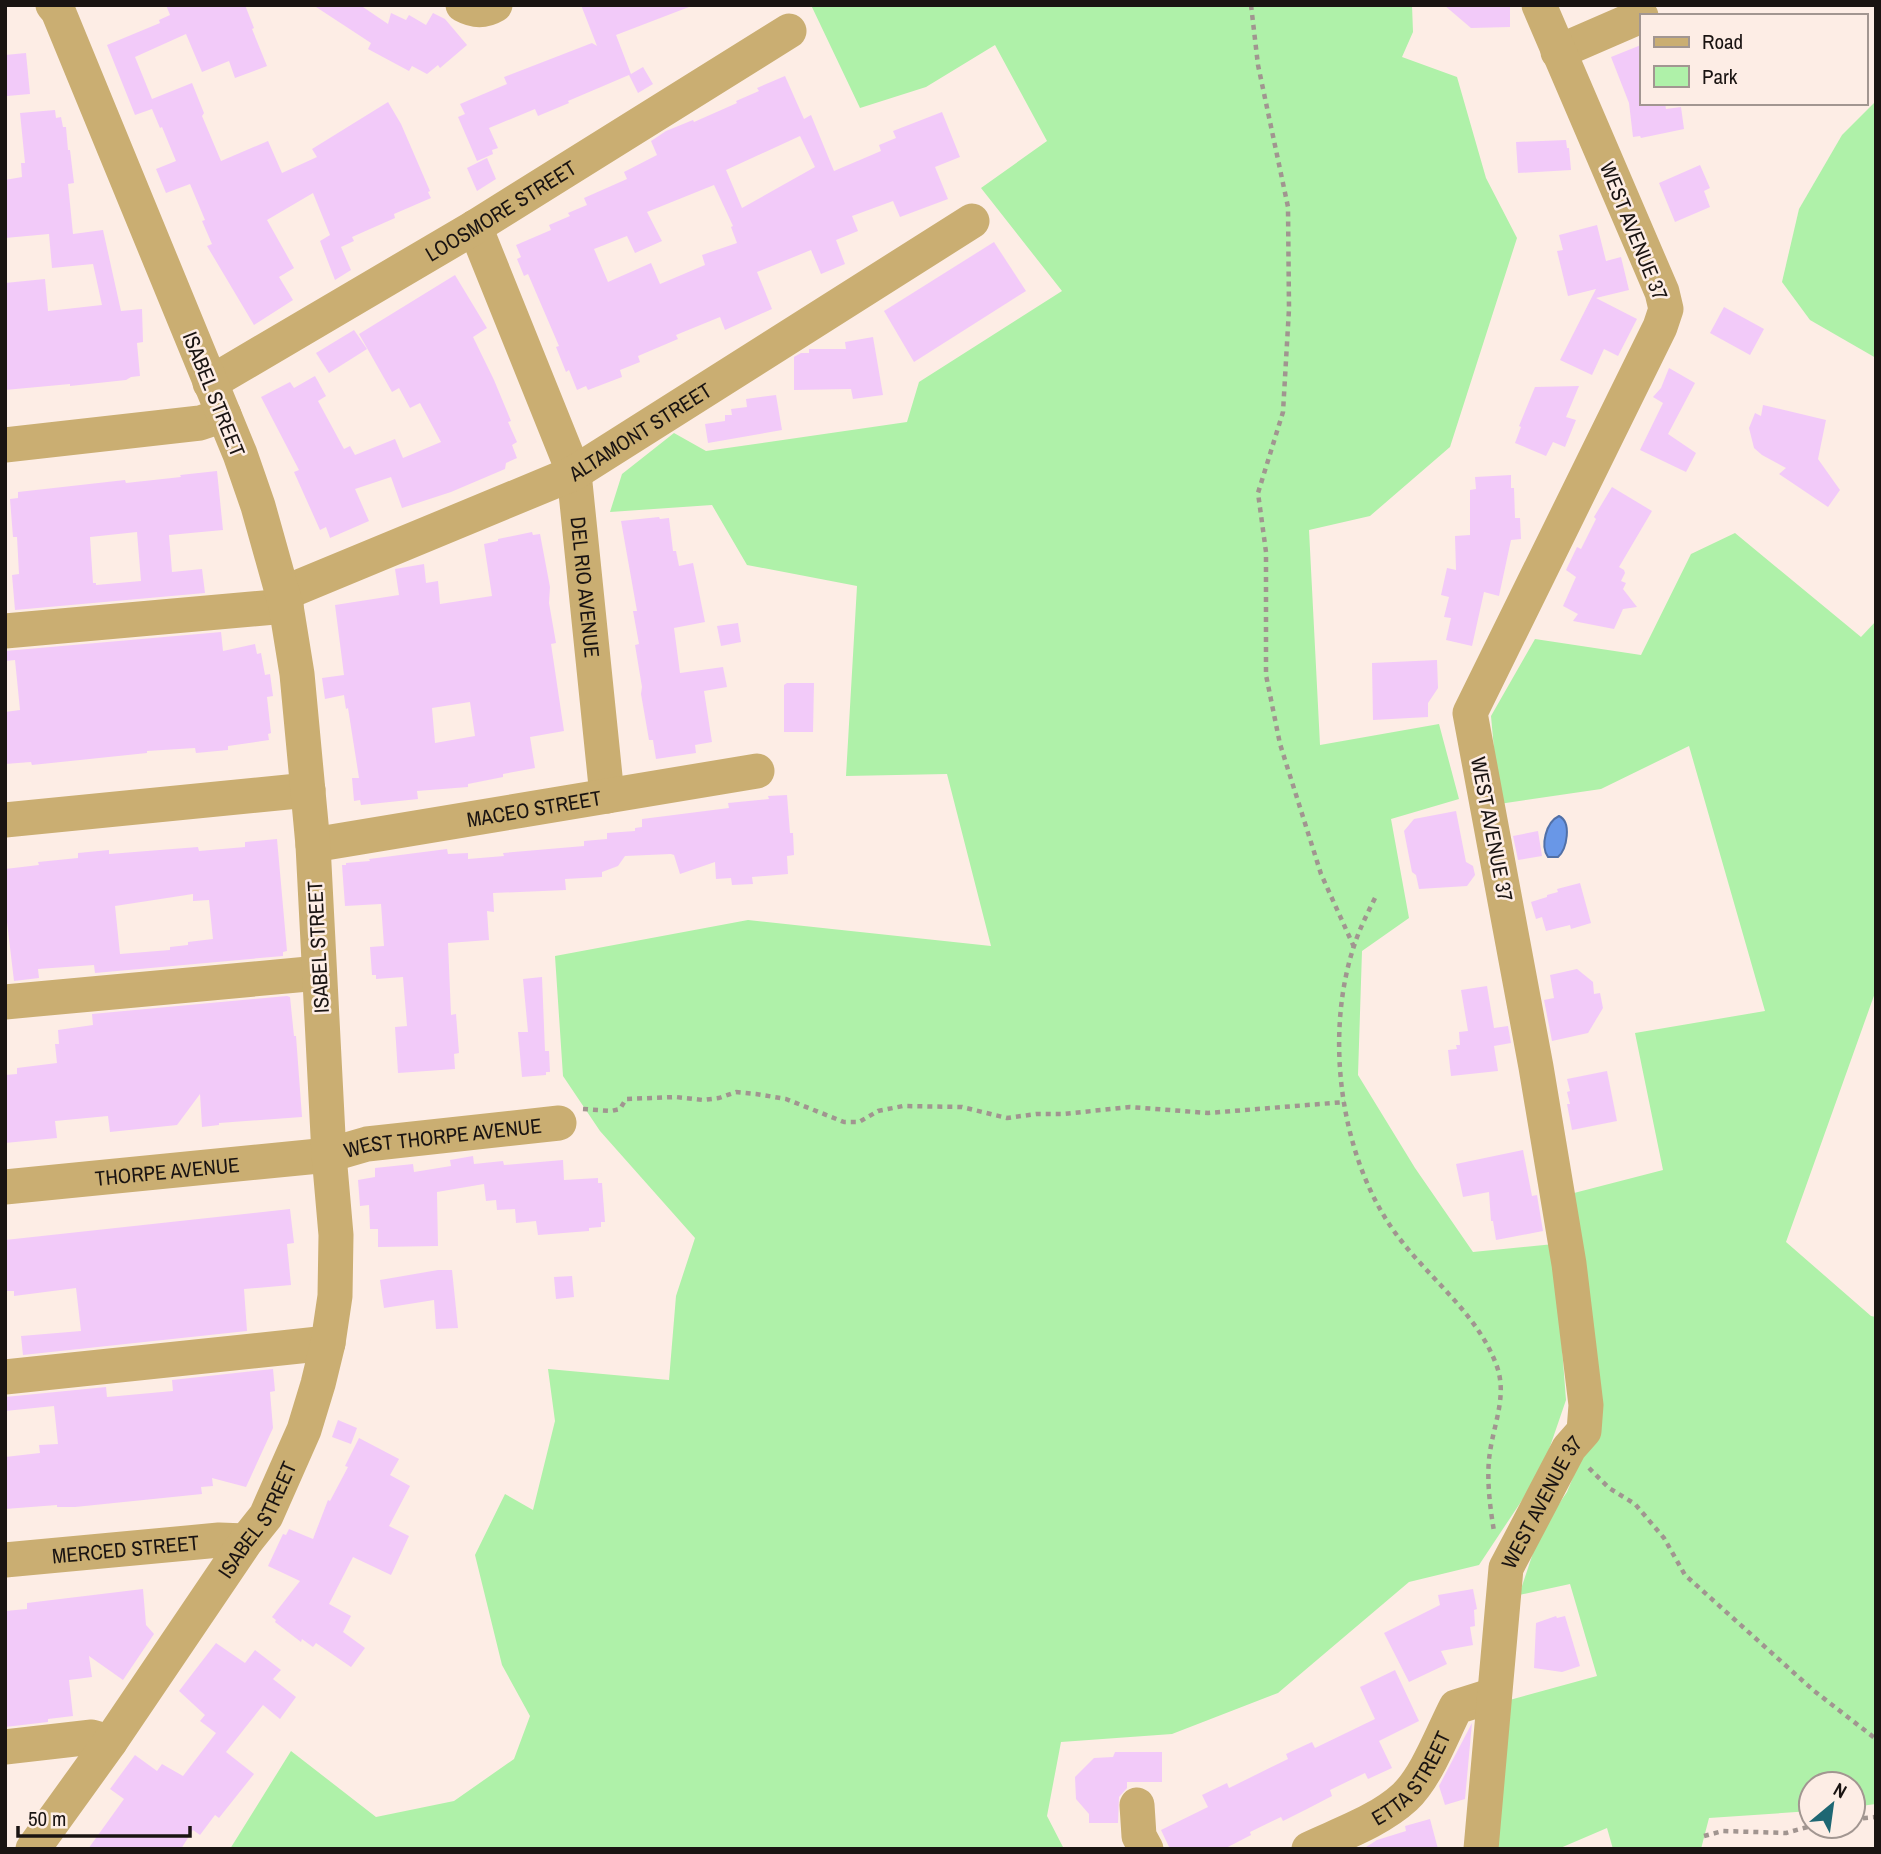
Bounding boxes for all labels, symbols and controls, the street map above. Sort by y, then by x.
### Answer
legend [1640,14,1867,105]
text: Road [1702,27,1743,56]
text: Park [1702,62,1738,91]
street label: LOOSMORE STREET [420,153,582,268]
street label: WEST AVENUE 37 [1593,158,1675,304]
street label: ISABEL STREET [176,327,252,461]
street label: ALTAMONT STREET [562,375,717,488]
street label: DEL RIO AVENUE [564,515,607,659]
street label: WEST AVENUE 37 [1464,754,1520,904]
street label: MACEO STREET [465,783,604,834]
street label: ISABEL STREET [300,880,336,1014]
street label: WEST THORPE AVENUE [340,1111,543,1165]
street label: THORPE AVENUE [94,1149,241,1193]
street label: WEST AVENUE 37 [1494,1429,1588,1573]
street label: ISABEL STREET [211,1456,303,1584]
street label: MERCED STREET [51,1527,201,1570]
street label: ETTA STREET [1366,1726,1457,1832]
north arrow [1797,1770,1867,1840]
text: N [1829,1776,1851,1804]
scale bar [18,1794,189,1838]
text: 50 m [28,1804,66,1833]

